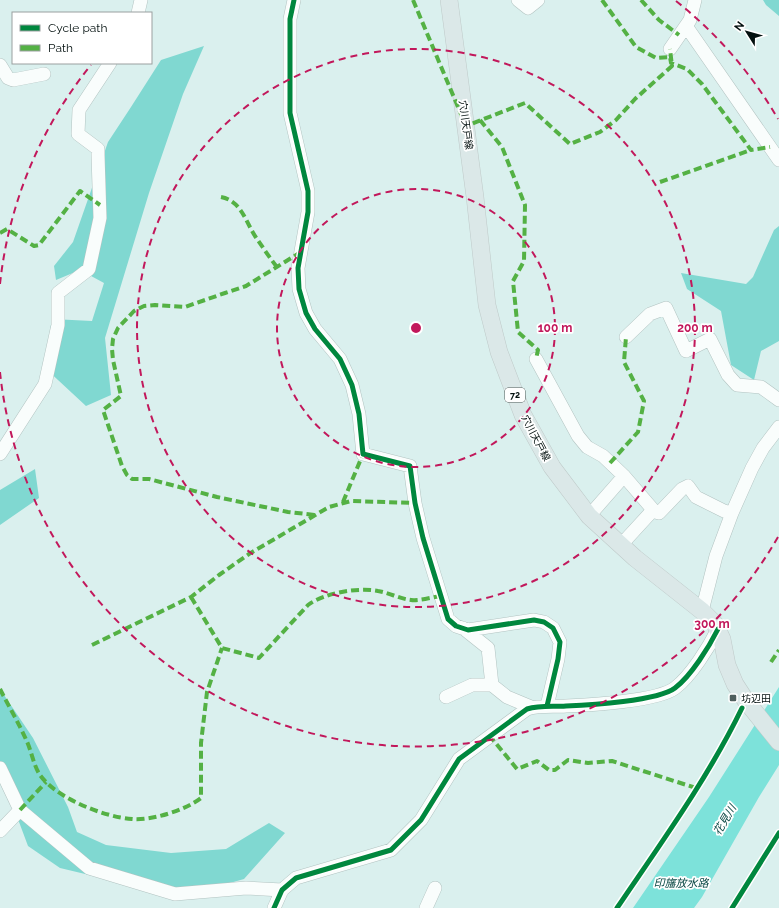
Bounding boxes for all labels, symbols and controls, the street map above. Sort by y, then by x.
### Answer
legend [12,12,152,64]
north arrow [727,12,767,52]
text: N [732,19,747,34]
text: Cycle path [48,21,107,35]
text: Path [48,41,73,55]
street label: 穴川天戸線 [457,99,475,151]
centre of rings [409,321,423,335]
text: 100 m [538,321,572,335]
text: 200 m [677,321,713,335]
road number: 72 [505,388,525,402]
street label: 穴川天戸線 [519,413,553,463]
text: 300 m [694,617,730,631]
marker: 坊辺田 [728,693,738,703]
place label: 坊辺田 [741,693,771,704]
water label: 花見川 [711,802,740,837]
water label: 印旛放水路 [654,877,709,890]

